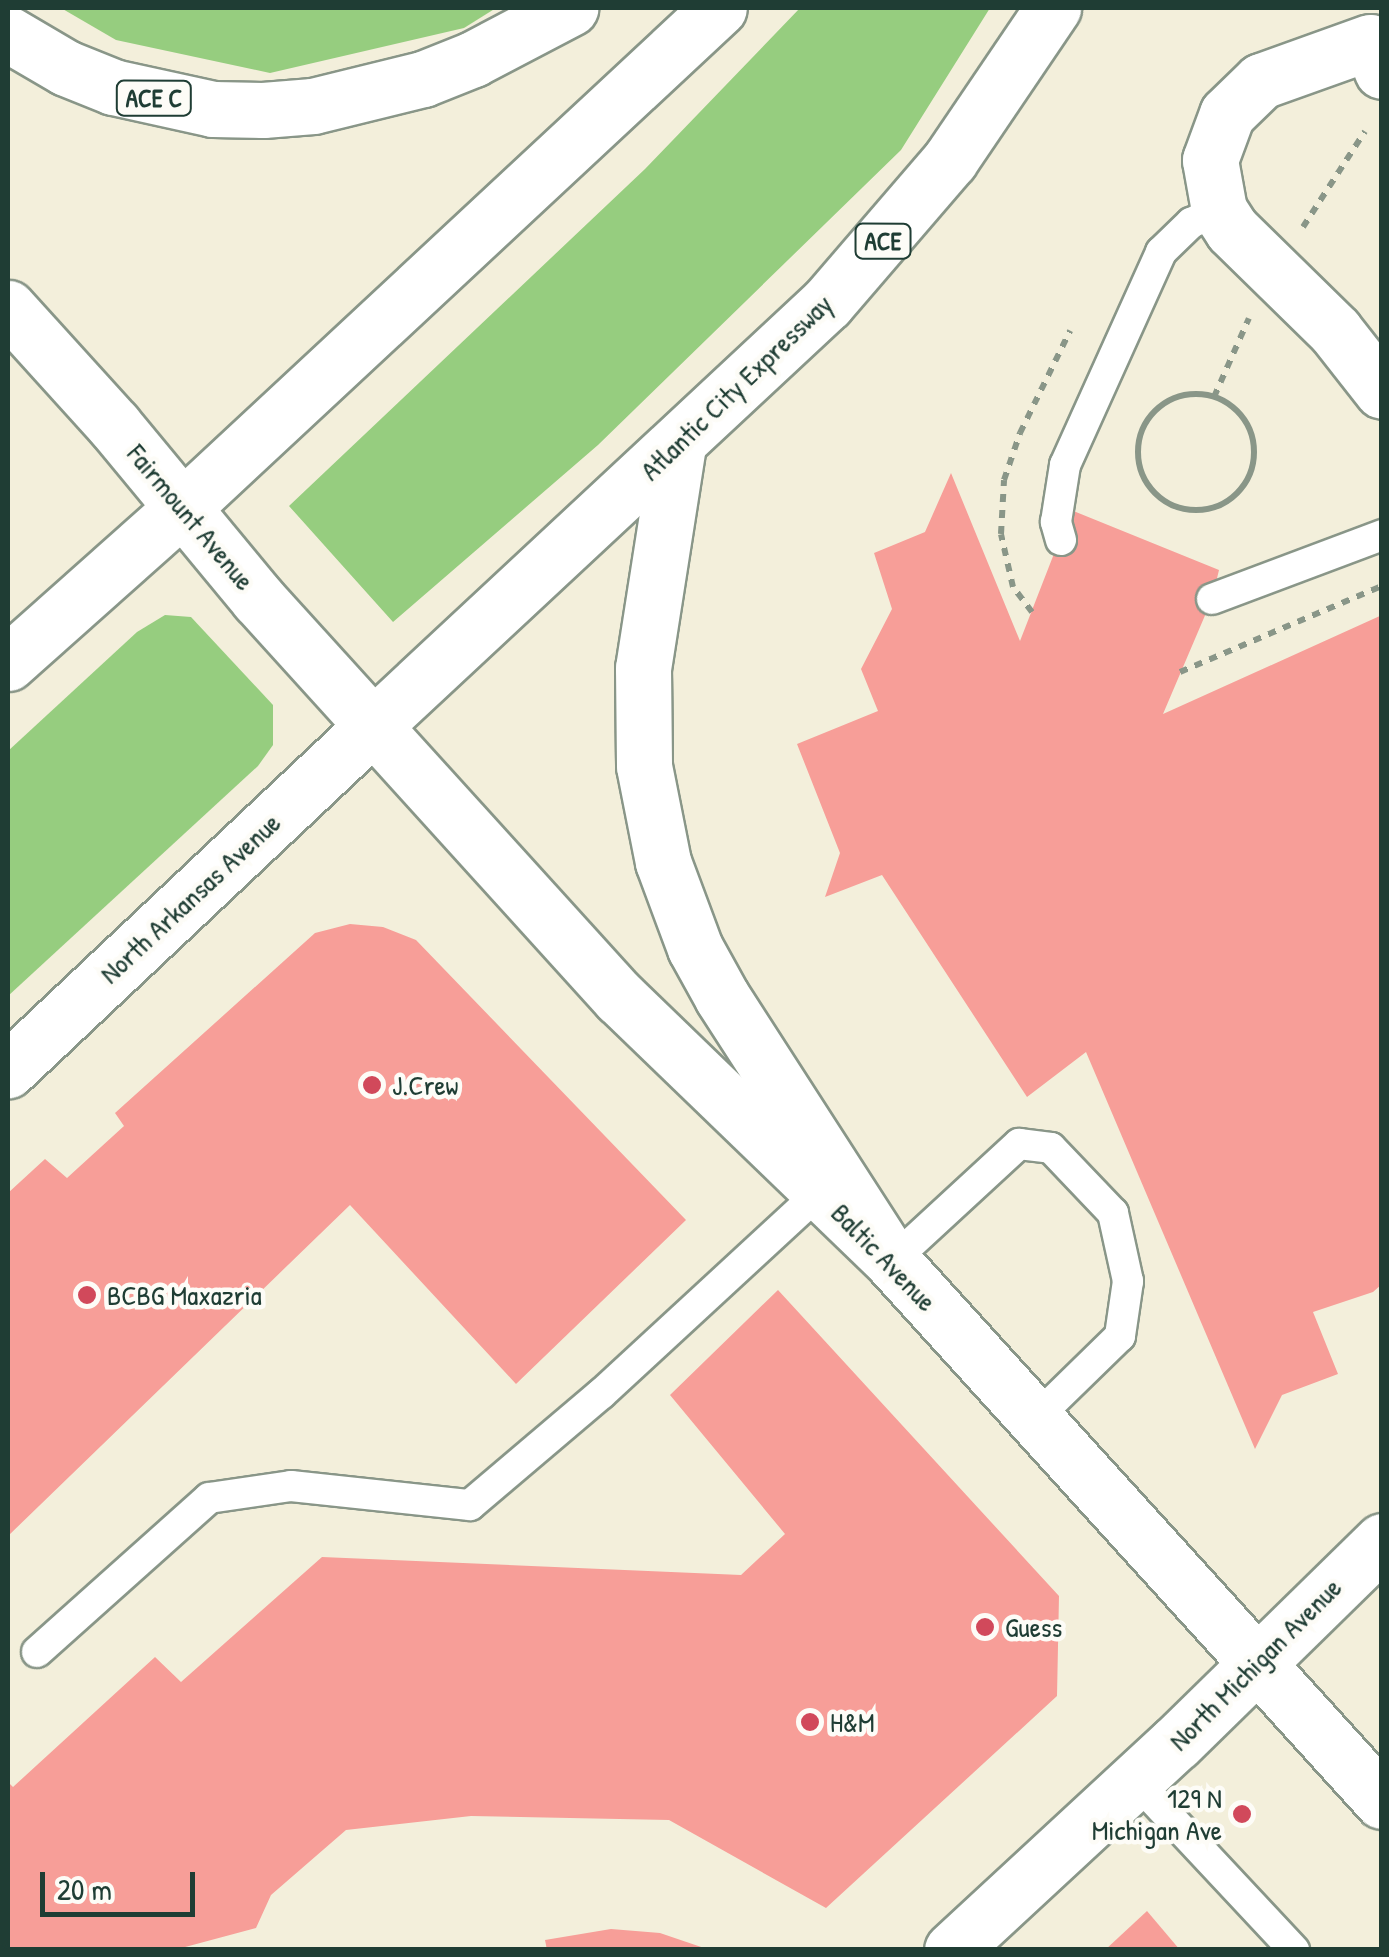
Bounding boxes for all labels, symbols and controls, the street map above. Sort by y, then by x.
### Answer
road number: ACE C [114,78,194,118]
road number: ACE [853,221,913,261]
street label: Atlantic City Expressway [633,287,839,487]
street label: Fairmount Avenue [120,437,262,597]
street label: North Arkansas Avenue [93,806,287,990]
place label: J.Crew [392,1068,459,1102]
marker: J.Crew [361,1074,383,1096]
street label: Baltic Avenue [824,1196,944,1318]
place label: BCBG Maxazria [107,1278,262,1312]
marker: BCBG Maxazria [76,1284,98,1306]
street label: North Michigan Avenue [1162,1571,1348,1757]
place label: Guess [1005,1610,1062,1644]
marker: Guess [974,1616,996,1638]
place label: H&M [830,1705,875,1739]
marker: H&M [799,1711,821,1733]
place label: 129 N Michigan Ave [1092,1781,1222,1847]
marker: 129 N Michigan Ave [1231,1803,1253,1825]
scale bar [45,1852,200,1914]
text: 20 m [57,1869,112,1909]

